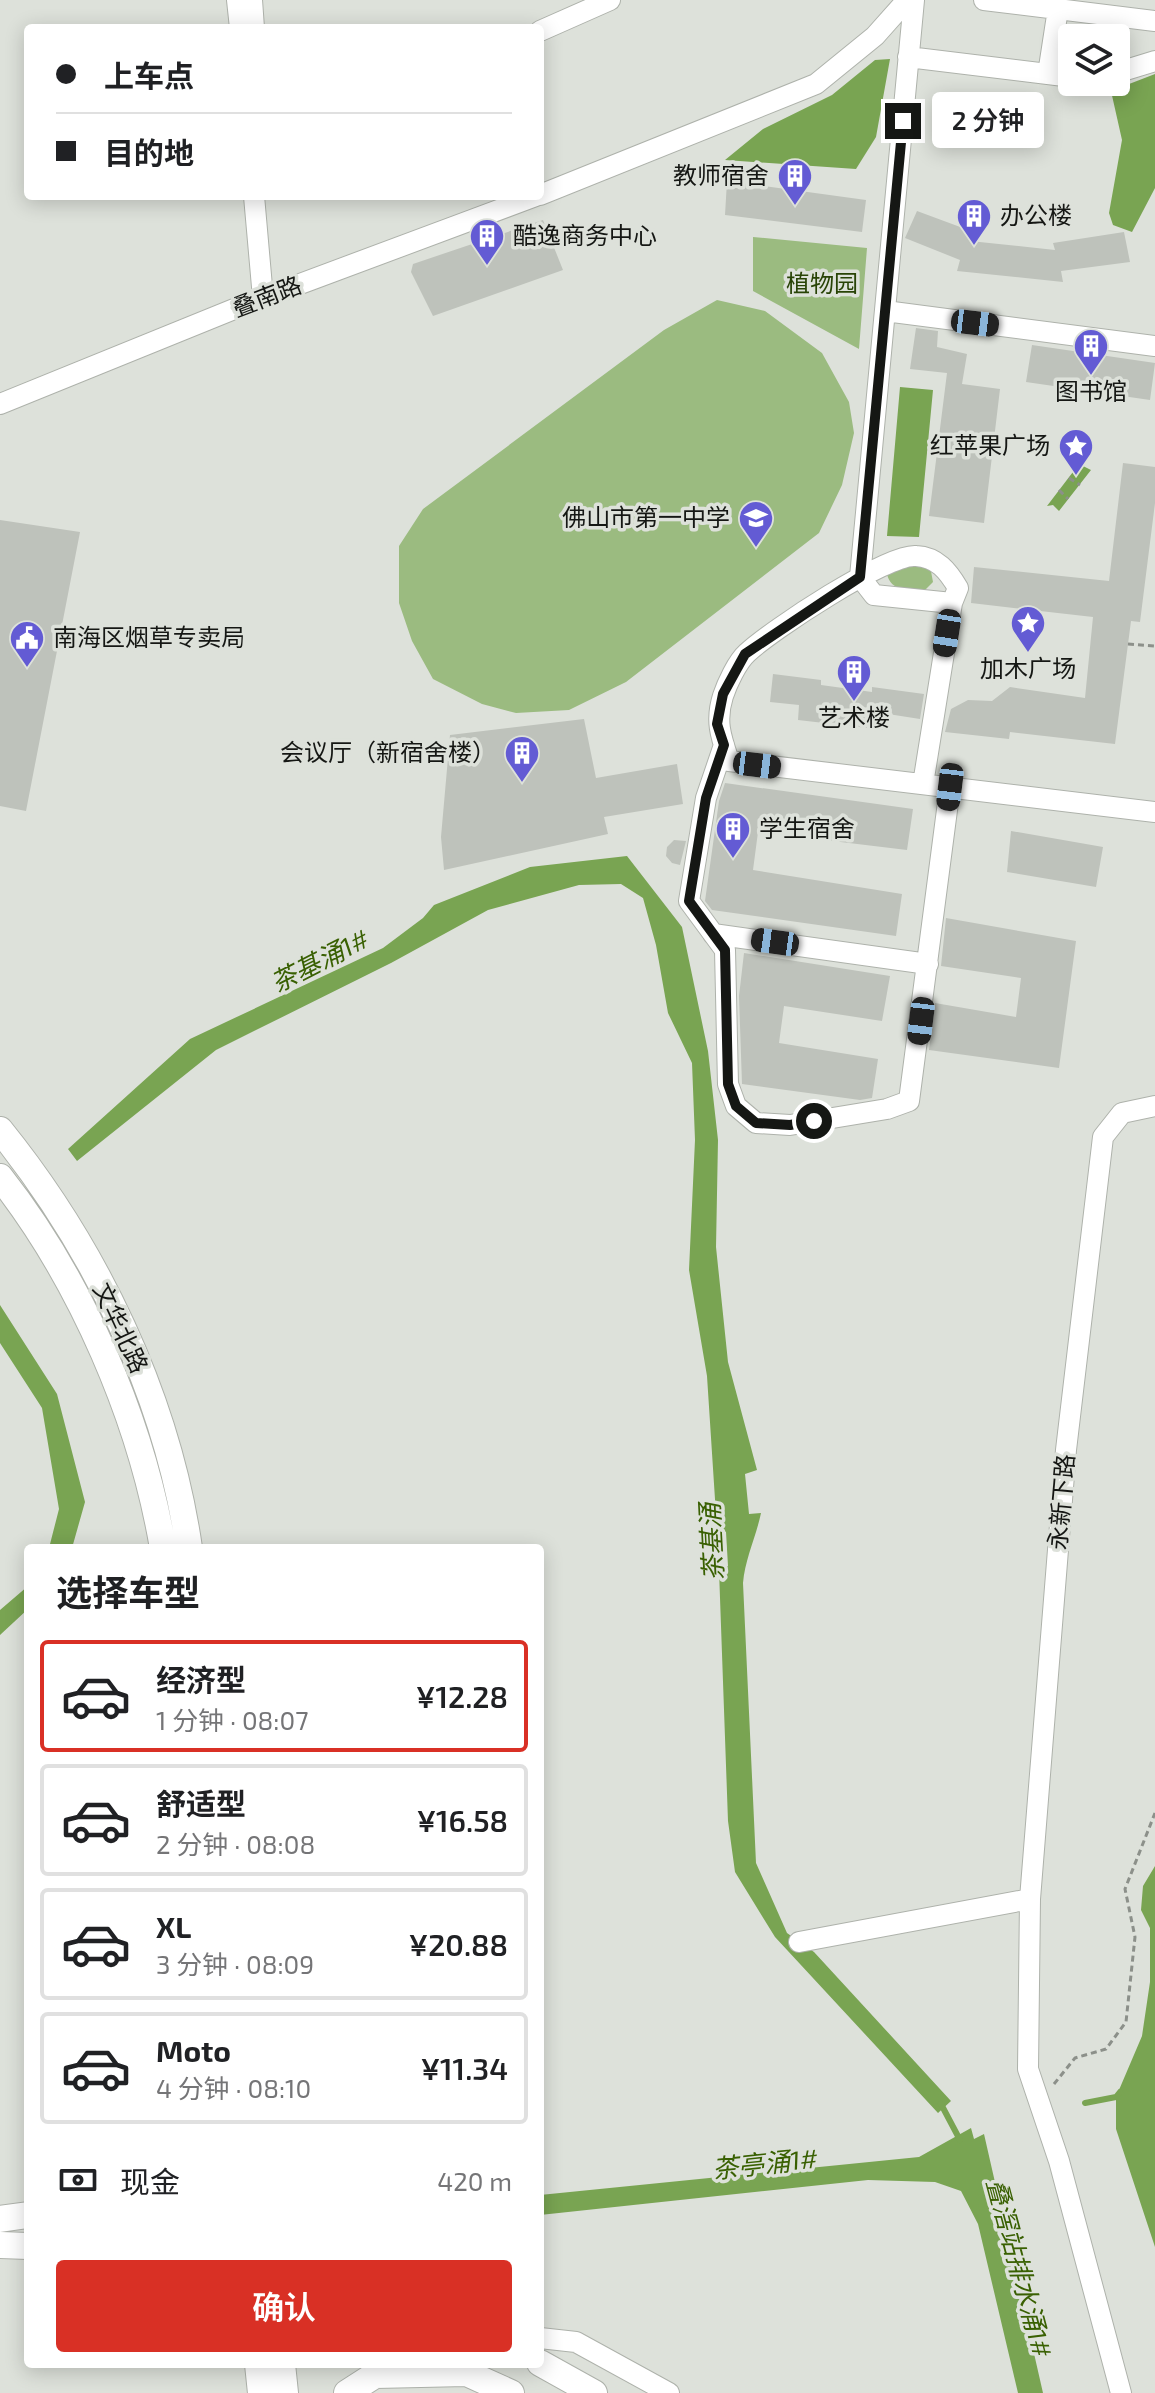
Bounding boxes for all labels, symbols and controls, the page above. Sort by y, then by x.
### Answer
map controls [1058,24,1130,96]
button: layers [1058,24,1130,96]
text: 上车点 [104,57,194,93]
callout: 2 分钟 [931,93,1043,149]
route end [885,103,921,139]
text: 2 分钟 [952,104,1024,135]
text: 目的地 [104,134,194,170]
building icon: 教师宿舍 [776,157,814,207]
place label: 教师宿舍 [673,160,769,189]
building icon: 办公楼 [955,197,993,247]
place label: 办公楼 [1000,200,1072,229]
building icon: 酷逸商务中心 [468,217,506,267]
place label: 酷逸商务中心 [513,220,657,249]
park label: 植物园 [786,268,858,297]
street label: 叠南路 [228,269,305,322]
car [950,308,1000,338]
building icon: 图书馆 [1072,327,1110,377]
place label: 图书馆 [1055,376,1127,405]
place icon: 红苹果广场 [1057,427,1095,477]
place label: 红苹果广场 [930,430,1050,459]
school or university icon: 佛山市第一中学 [737,499,775,549]
place label: 佛山市第一中学 [562,502,730,531]
place icon: 加木广场 [1009,604,1047,654]
car [931,607,963,659]
public building icon: 南海区烟草专卖局 [8,619,46,669]
place label: 南海区烟草专卖局 [53,622,245,651]
building icon: 艺术楼 [835,653,873,703]
place label: 加木广场 [980,653,1076,682]
place label: 艺术楼 [818,702,890,731]
building icon: 会议厅（新宿舍楼） [503,734,541,784]
place label: 会议厅（新宿舍楼） [280,737,496,766]
car [732,750,782,780]
car [935,762,965,812]
building icon: 学生宿舍 [714,810,752,860]
place label: 学生宿舍 [759,813,855,842]
water label: 茶基涌1# [265,922,374,998]
car [750,927,800,957]
car [906,996,936,1046]
route start [796,1103,832,1139]
street label: 文华北路 [88,1278,155,1377]
street label: 永新下路 [1042,1453,1079,1551]
water label: 茶基涌 [693,1499,728,1582]
text: 选择车型 [56,1570,200,1613]
icon: car [60,1660,132,1732]
text: 经济型 [156,1661,246,1697]
text: ¥12.28 [416,1678,508,1714]
text: 1 分钟 · 08:07 [156,1704,308,1735]
icon: car [60,1784,132,1856]
text: 舒适型 [156,1785,246,1821]
text: ¥16.58 [417,1802,508,1838]
text: 2 分钟 · 08:08 [156,1828,315,1859]
icon: car [60,1908,132,1980]
text: XL [156,1908,191,1944]
text: ¥20.88 [409,1926,508,1962]
text: 3 分钟 · 08:09 [156,1948,314,1979]
icon: car [60,2032,132,2104]
text: Moto [156,2032,231,2068]
text: ¥11.34 [421,2050,508,2086]
text: 4 分钟 · 08:10 [156,2072,311,2103]
water label: 茶亭涌1# [711,2142,819,2183]
icon: cash [56,2158,100,2202]
text: 现金 [120,2163,180,2199]
text: 420 m [437,2165,512,2196]
water label: 叠滘站排水涌1# [982,2175,1059,2361]
button: 确认 [56,2260,512,2352]

